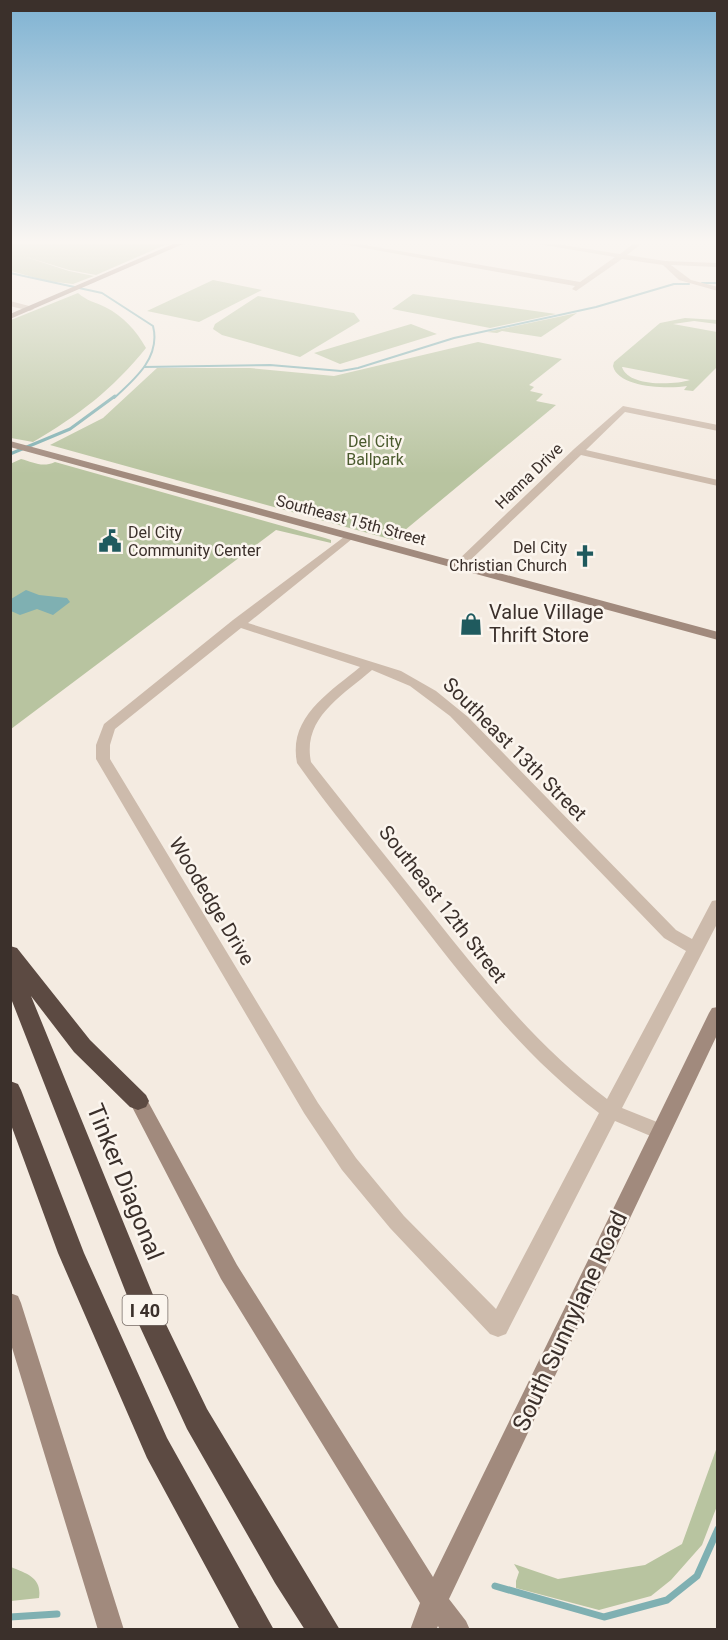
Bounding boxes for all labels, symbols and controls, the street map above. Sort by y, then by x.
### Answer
park label: Del City Ballpark [346,432,405,469]
street label: Hanna Drive [491,439,567,513]
street label: Southeast 15th Street [274,491,428,549]
place label: Del City Community Center [128,523,261,560]
public building icon: Del City Community Center [97,528,123,554]
place label: Del City Christian Church [449,538,567,575]
church icon: Del City Christian Church [572,543,598,569]
place label: Value Village Thrift Store [489,600,604,647]
shop icon: Value Village Thrift Store [458,611,484,637]
street label: Southeast 13th Street [438,672,592,826]
street label: Southeast 12th Street [374,821,512,987]
street label: Woodedge Drive [164,833,260,969]
street label: Tinker Diagonal [81,1100,169,1264]
street label: South Sunnylane Road [507,1207,633,1435]
road number: I 40 [122,1295,168,1325]

